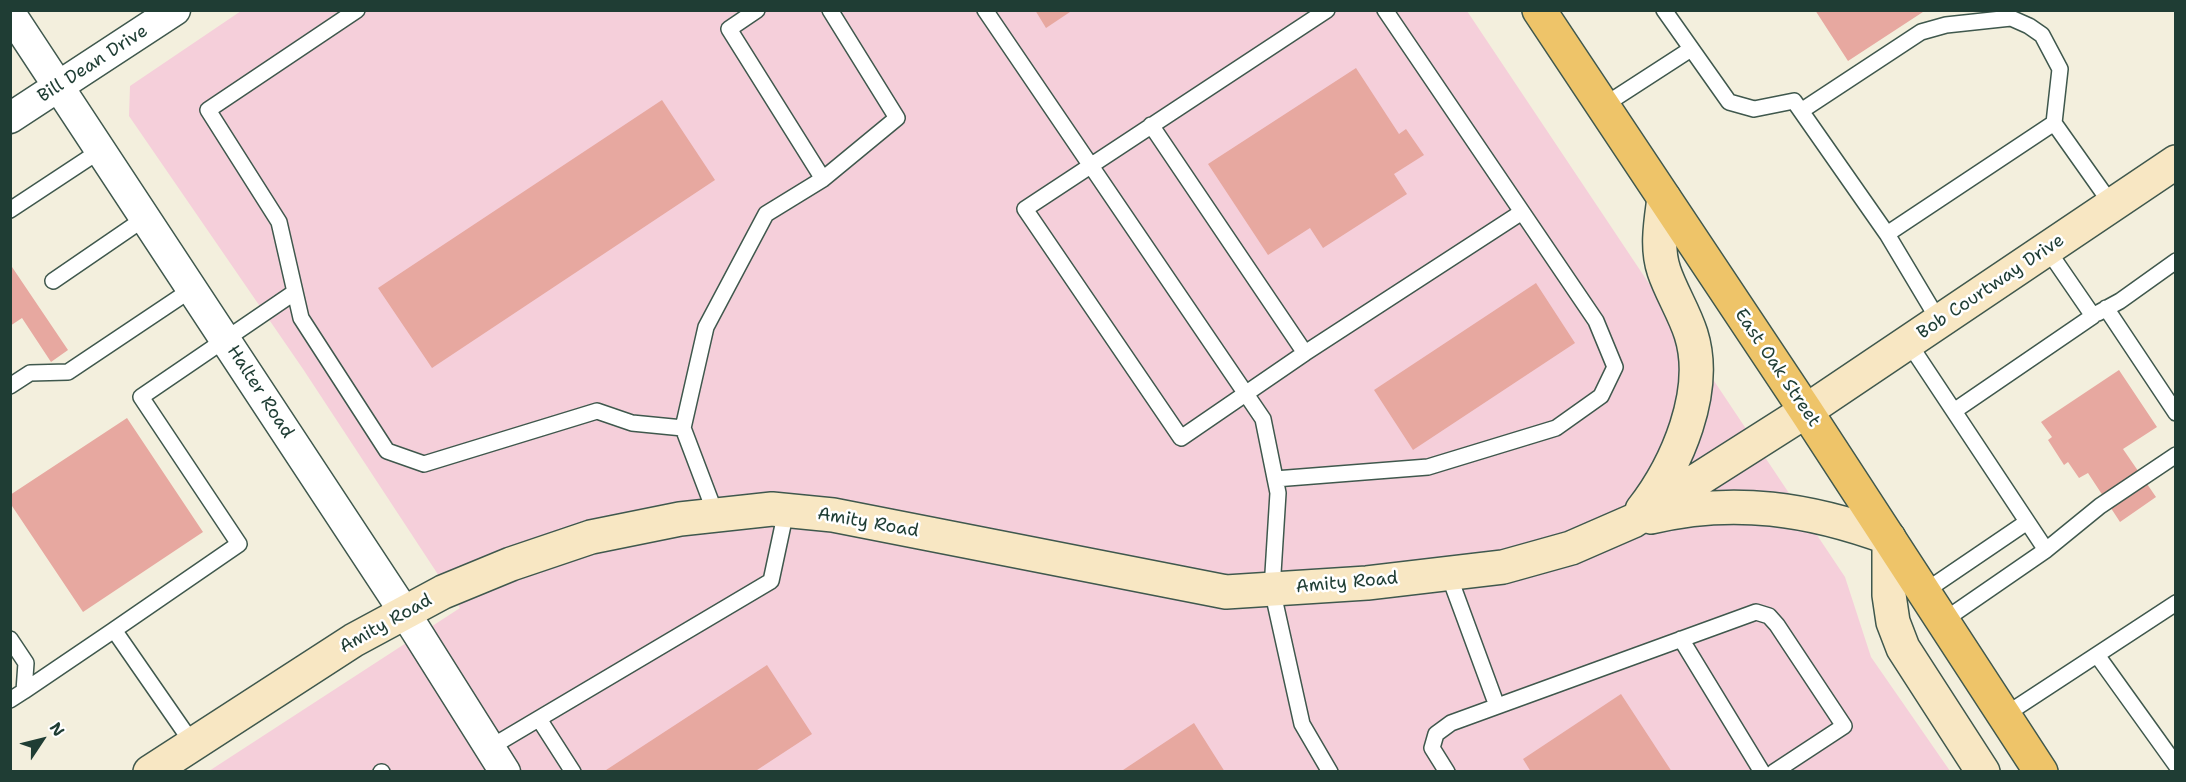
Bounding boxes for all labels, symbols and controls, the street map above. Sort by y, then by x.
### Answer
street label: Bill Dean Drive [34,20,152,108]
street label: Bob Courtway Drive [1913,230,2069,344]
street label: East Oak Street [1729,305,1825,431]
street label: Halter Road [222,342,298,442]
street label: Amity Road [816,503,920,543]
street label: Amity Road [1295,568,1399,598]
street label: Amity Road [336,590,436,658]
north arrow [12,710,72,770]
text: N [45,718,69,741]

